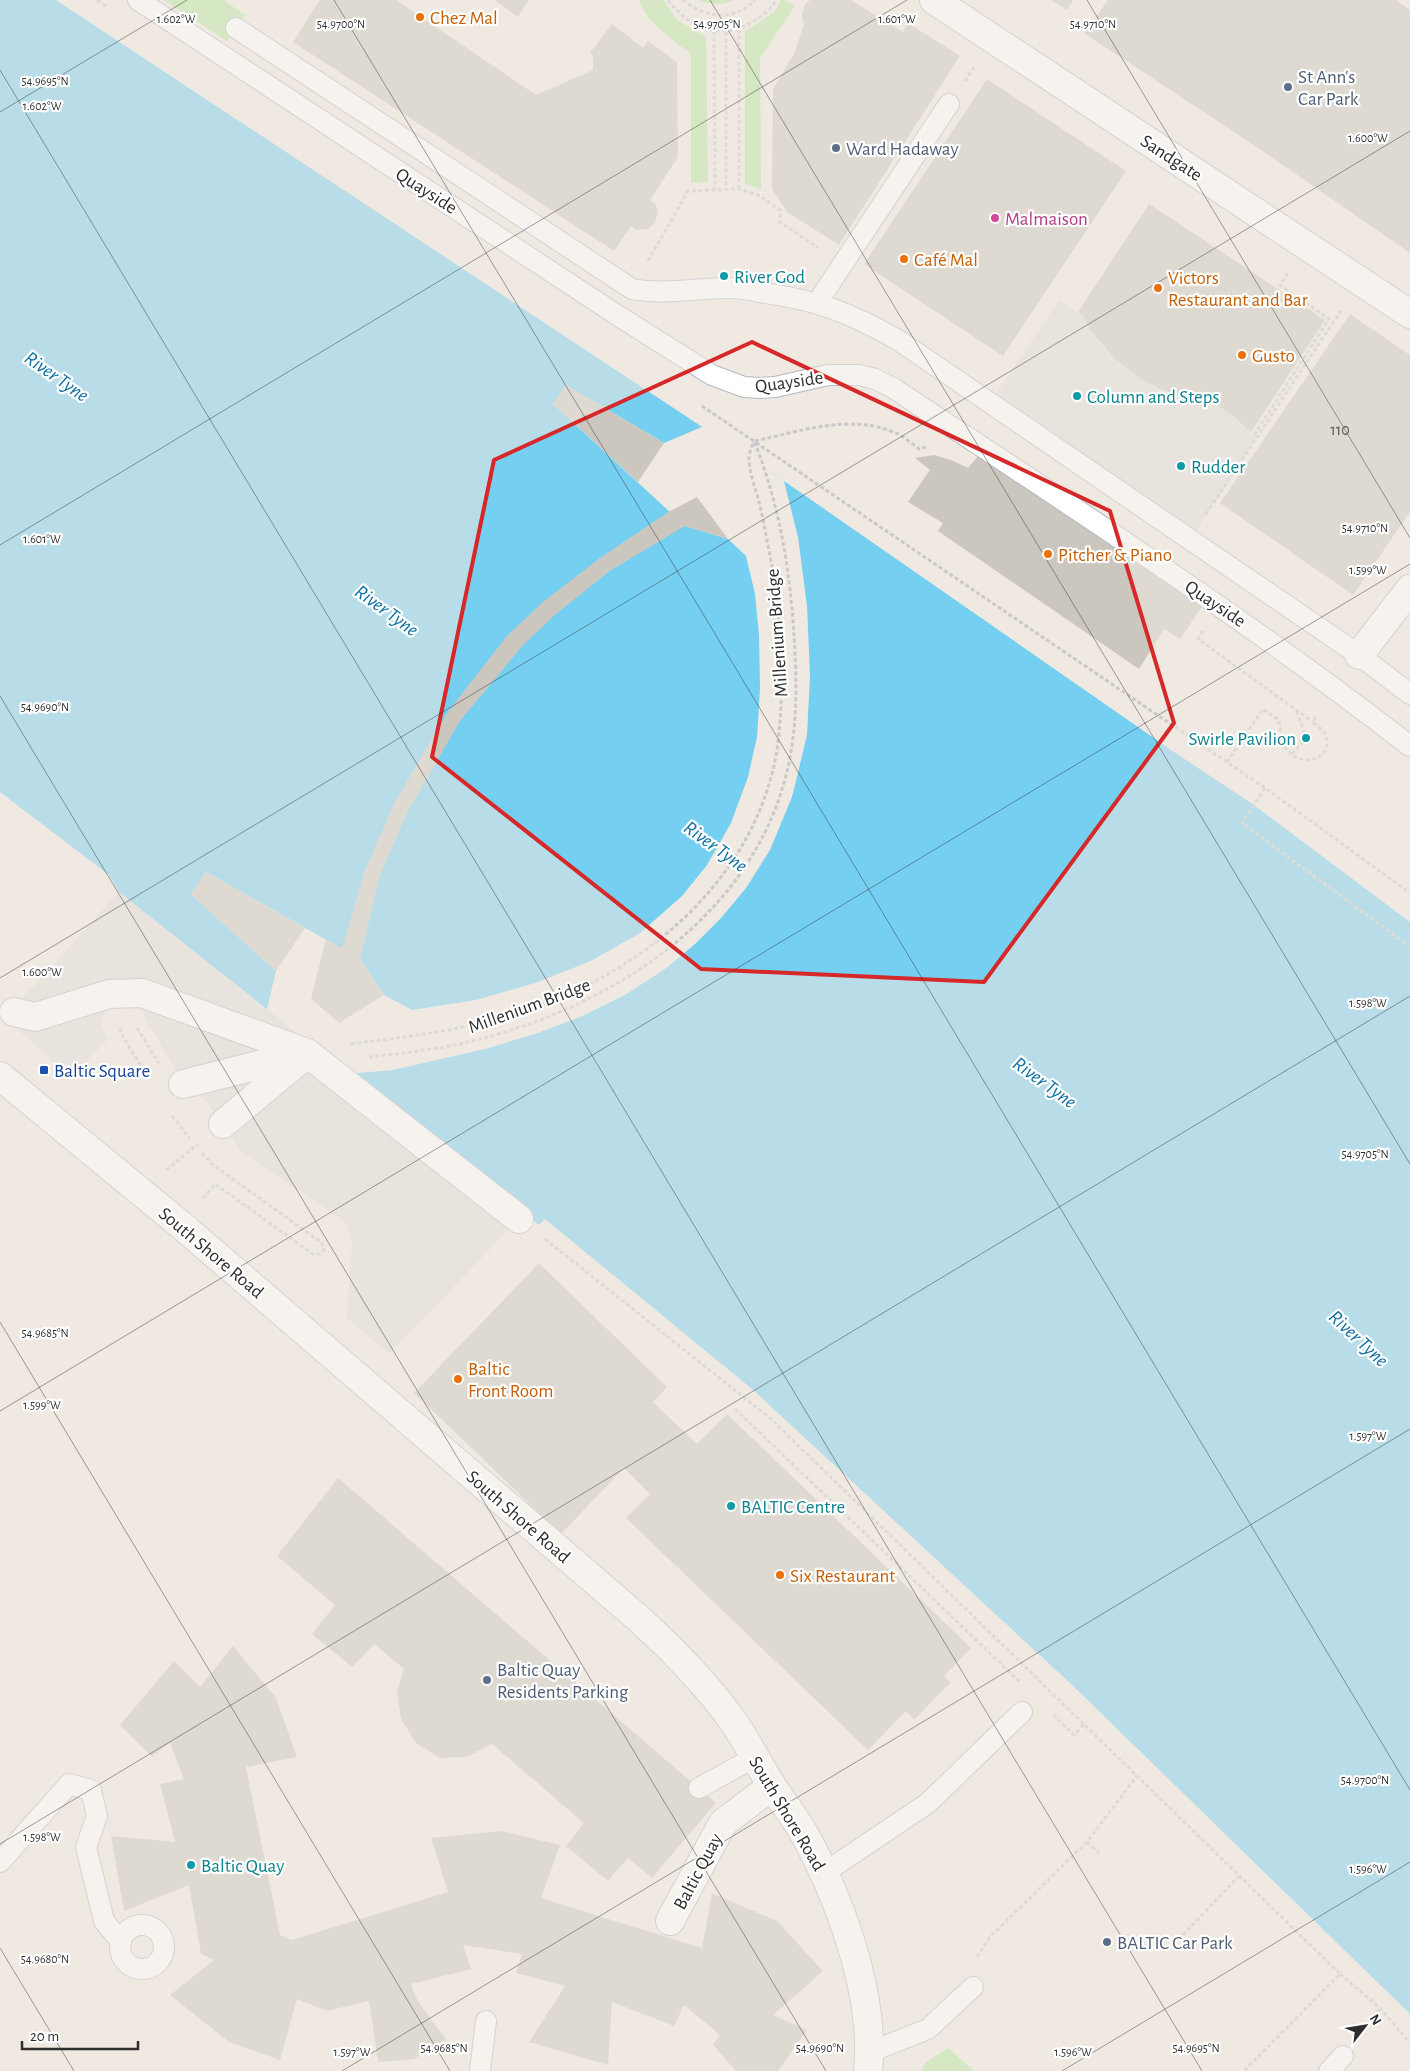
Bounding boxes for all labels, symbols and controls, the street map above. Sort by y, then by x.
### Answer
place label: Chez Mal [430,9,498,28]
marker: Chez Mal [414,11,426,23]
text: 1.602°W [157,13,196,25]
text: 1.601°W [878,13,916,25]
text: 54.9700°N [317,18,365,30]
text: 54.9705°N [693,18,741,30]
text: 54.9710°N [1070,18,1116,30]
place label: St Ann's Car Park [1298,68,1359,109]
text: 54.9695°N [21,75,69,87]
marker: St Ann's Car Park [1282,81,1294,93]
text: 1.602°W [23,100,62,112]
street label: Sandgate [1137,131,1205,185]
text: 1.600°W [1348,132,1388,144]
place label: Ward Hadaway [846,140,959,159]
marker: Ward Hadaway [830,142,842,154]
street label: Quayside [392,165,460,218]
place label: Malmaison [1005,210,1088,229]
marker: Malmaison [989,212,1001,224]
place label: Café Mal [914,251,978,270]
marker: Café Mal [898,253,910,265]
place label: River God [734,268,805,287]
place label: Victors Restaurant and Bar [1168,269,1308,310]
marker: River God [718,270,730,282]
marker: Victors Restaurant and Bar [1152,282,1164,294]
place label: Gusto [1252,347,1295,366]
water label: River Tyne [21,348,92,406]
marker: Gusto [1236,349,1248,361]
street label: Quayside [754,368,825,397]
place label: Column and Steps [1087,388,1220,407]
marker: Column and Steps [1071,390,1083,402]
house number: 110 [1330,422,1350,438]
place label: Rudder [1191,458,1245,477]
marker: Rudder [1175,460,1187,472]
text: 54.9710°N [1342,522,1388,534]
text: 1.601°W [23,533,61,545]
place label: Pitcher & Piano [1058,546,1172,565]
marker: Pitcher & Piano [1042,548,1054,560]
text: 1.599°W [1349,564,1387,576]
street label: Millenium Bridge [764,568,791,698]
street label: Quayside [1181,577,1249,631]
water label: River Tyne [351,581,422,641]
text: 54.9690°N [21,701,69,713]
place label: Swirle Pavilion [1188,730,1296,749]
marker: Swirle Pavilion [1300,732,1312,744]
water label: River Tyne [680,817,751,877]
text: 1.600°W [22,966,62,978]
street label: Millenium Bridge [466,975,593,1037]
text: 1.598°W [1349,997,1387,1009]
water label: River Tyne [1009,1053,1080,1113]
place label: Baltic Square [54,1062,150,1081]
marker: Baltic Square [38,1064,50,1076]
text: 54.9705°N [1341,1148,1389,1160]
street label: South Shore Road [155,1204,267,1302]
water label: River Tyne [1325,1307,1392,1371]
text: 54.9685°N [21,1327,69,1339]
place label: Baltic Front Room [468,1360,553,1401]
marker: Baltic Front Room [452,1373,464,1385]
text: 1.599°W [23,1399,61,1411]
text: 1.597°W [1350,1430,1387,1442]
street label: South Shore Road [463,1467,574,1567]
place label: BALTIC Centre [741,1498,845,1517]
marker: BALTIC Centre [725,1500,737,1512]
place label: Six Restaurant [790,1567,895,1586]
marker: Six Restaurant [774,1569,786,1581]
place label: Baltic Quay Residents Parking [497,1661,629,1702]
marker: Baltic Quay Residents Parking [481,1674,493,1686]
street label: South Shore Road [745,1753,828,1875]
text: 54.9700°N [1341,1774,1389,1786]
street label: Baltic Quay [670,1830,726,1913]
text: 1.598°W [23,1831,61,1843]
place label: Baltic Quay [201,1857,284,1876]
marker: Baltic Quay [185,1859,197,1871]
text: 1.596°W [1349,1863,1387,1875]
place label: BALTIC Car Park [1117,1934,1233,1953]
marker: BALTIC Car Park [1101,1936,1113,1948]
text: 54.9680°N [21,1953,69,1965]
north arrow [1340,2001,1390,2051]
text: N [1367,2012,1384,2028]
scale bar [22,2018,139,2050]
text: 20 m [30,2029,59,2044]
text: 54.9685°N [420,2042,468,2054]
text: 54.9690°N [796,2042,844,2054]
text: 54.9695°N [1172,2042,1220,2054]
text: 1.597°W [334,2046,371,2058]
text: 1.596°W [1054,2046,1092,2058]

